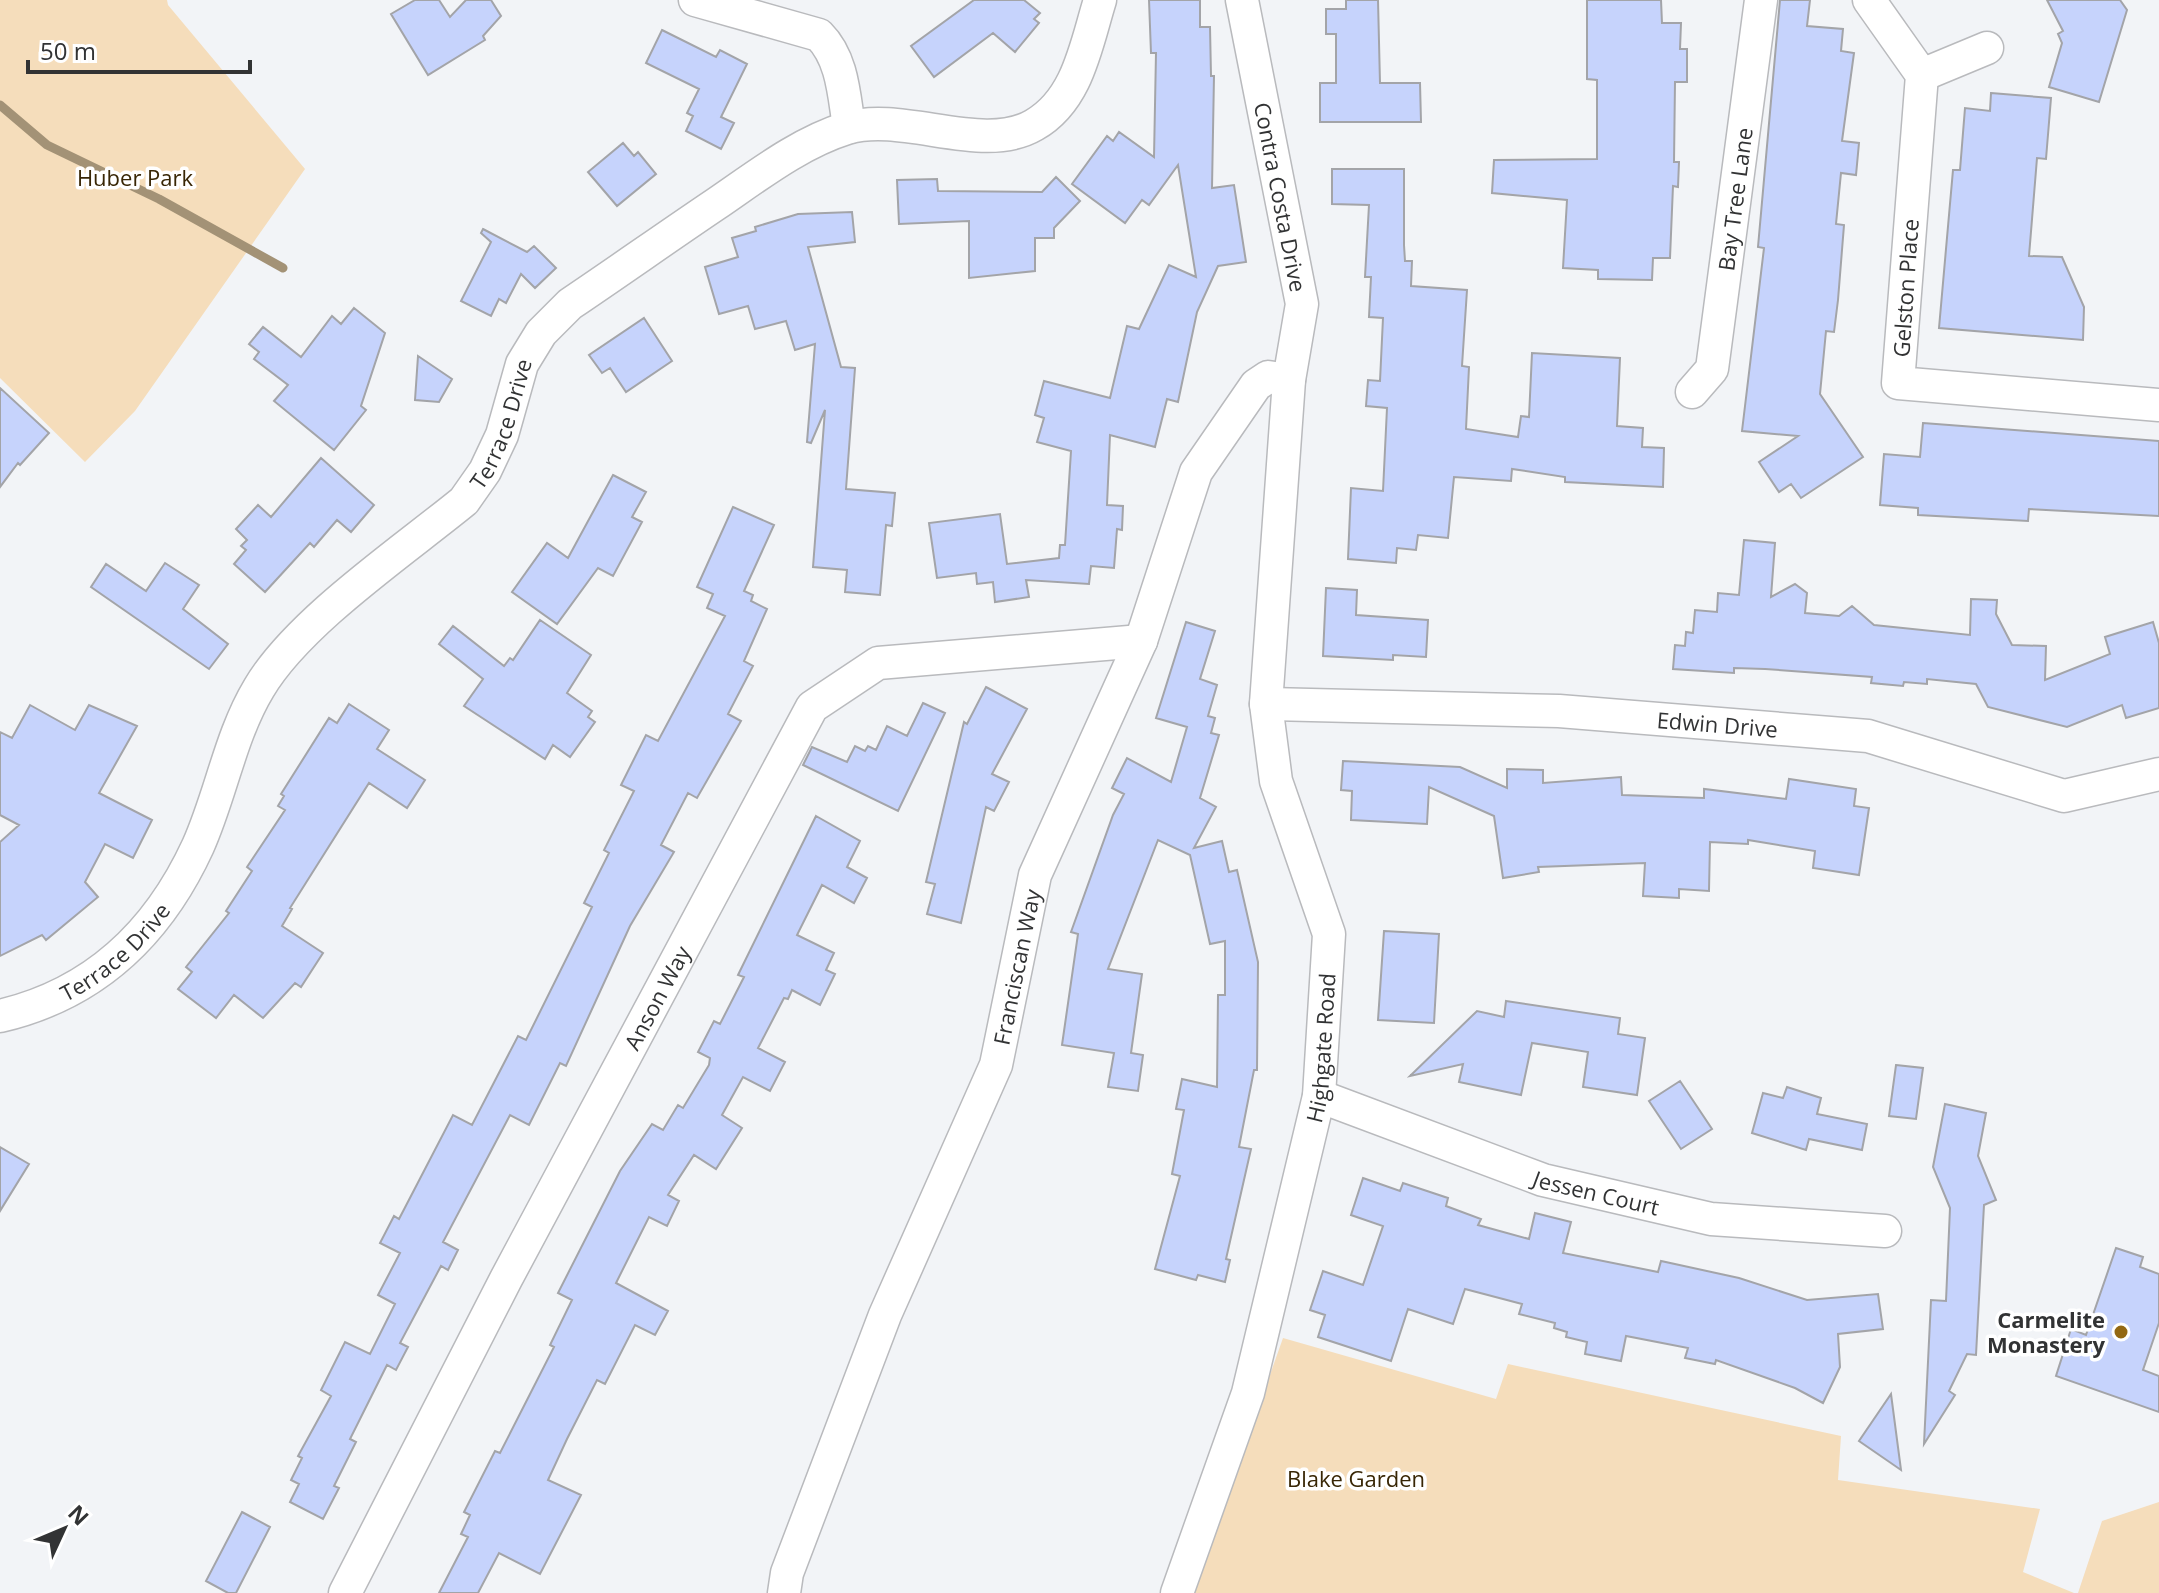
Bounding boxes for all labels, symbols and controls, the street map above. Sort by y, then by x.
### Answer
scale bar [28,24,250,74]
text: 50 m [40,34,96,67]
street label: Contra Costa Drive [1248,100,1314,294]
street label: Bay Tree Lane [1710,125,1759,272]
park label: Huber Park [77,162,194,192]
street label: Gelston Place [1885,218,1925,358]
street label: Terrace Drive [462,355,538,495]
street label: Edwin Drive [1656,704,1779,744]
street label: Franciscan Way [986,885,1047,1047]
street label: Terrace Drive [55,896,176,1007]
street label: Anson Way [616,939,697,1055]
street label: Highgate Road [1298,972,1342,1125]
street label: Jessen Court [1527,1162,1662,1222]
place label: Carmelite Monastery [1987,1304,2105,1359]
marker: Carmelite Monastery [2112,1323,2130,1341]
park label: Blake Garden [1287,1463,1425,1493]
north arrow [24,1489,104,1569]
text: N [62,1498,96,1531]

